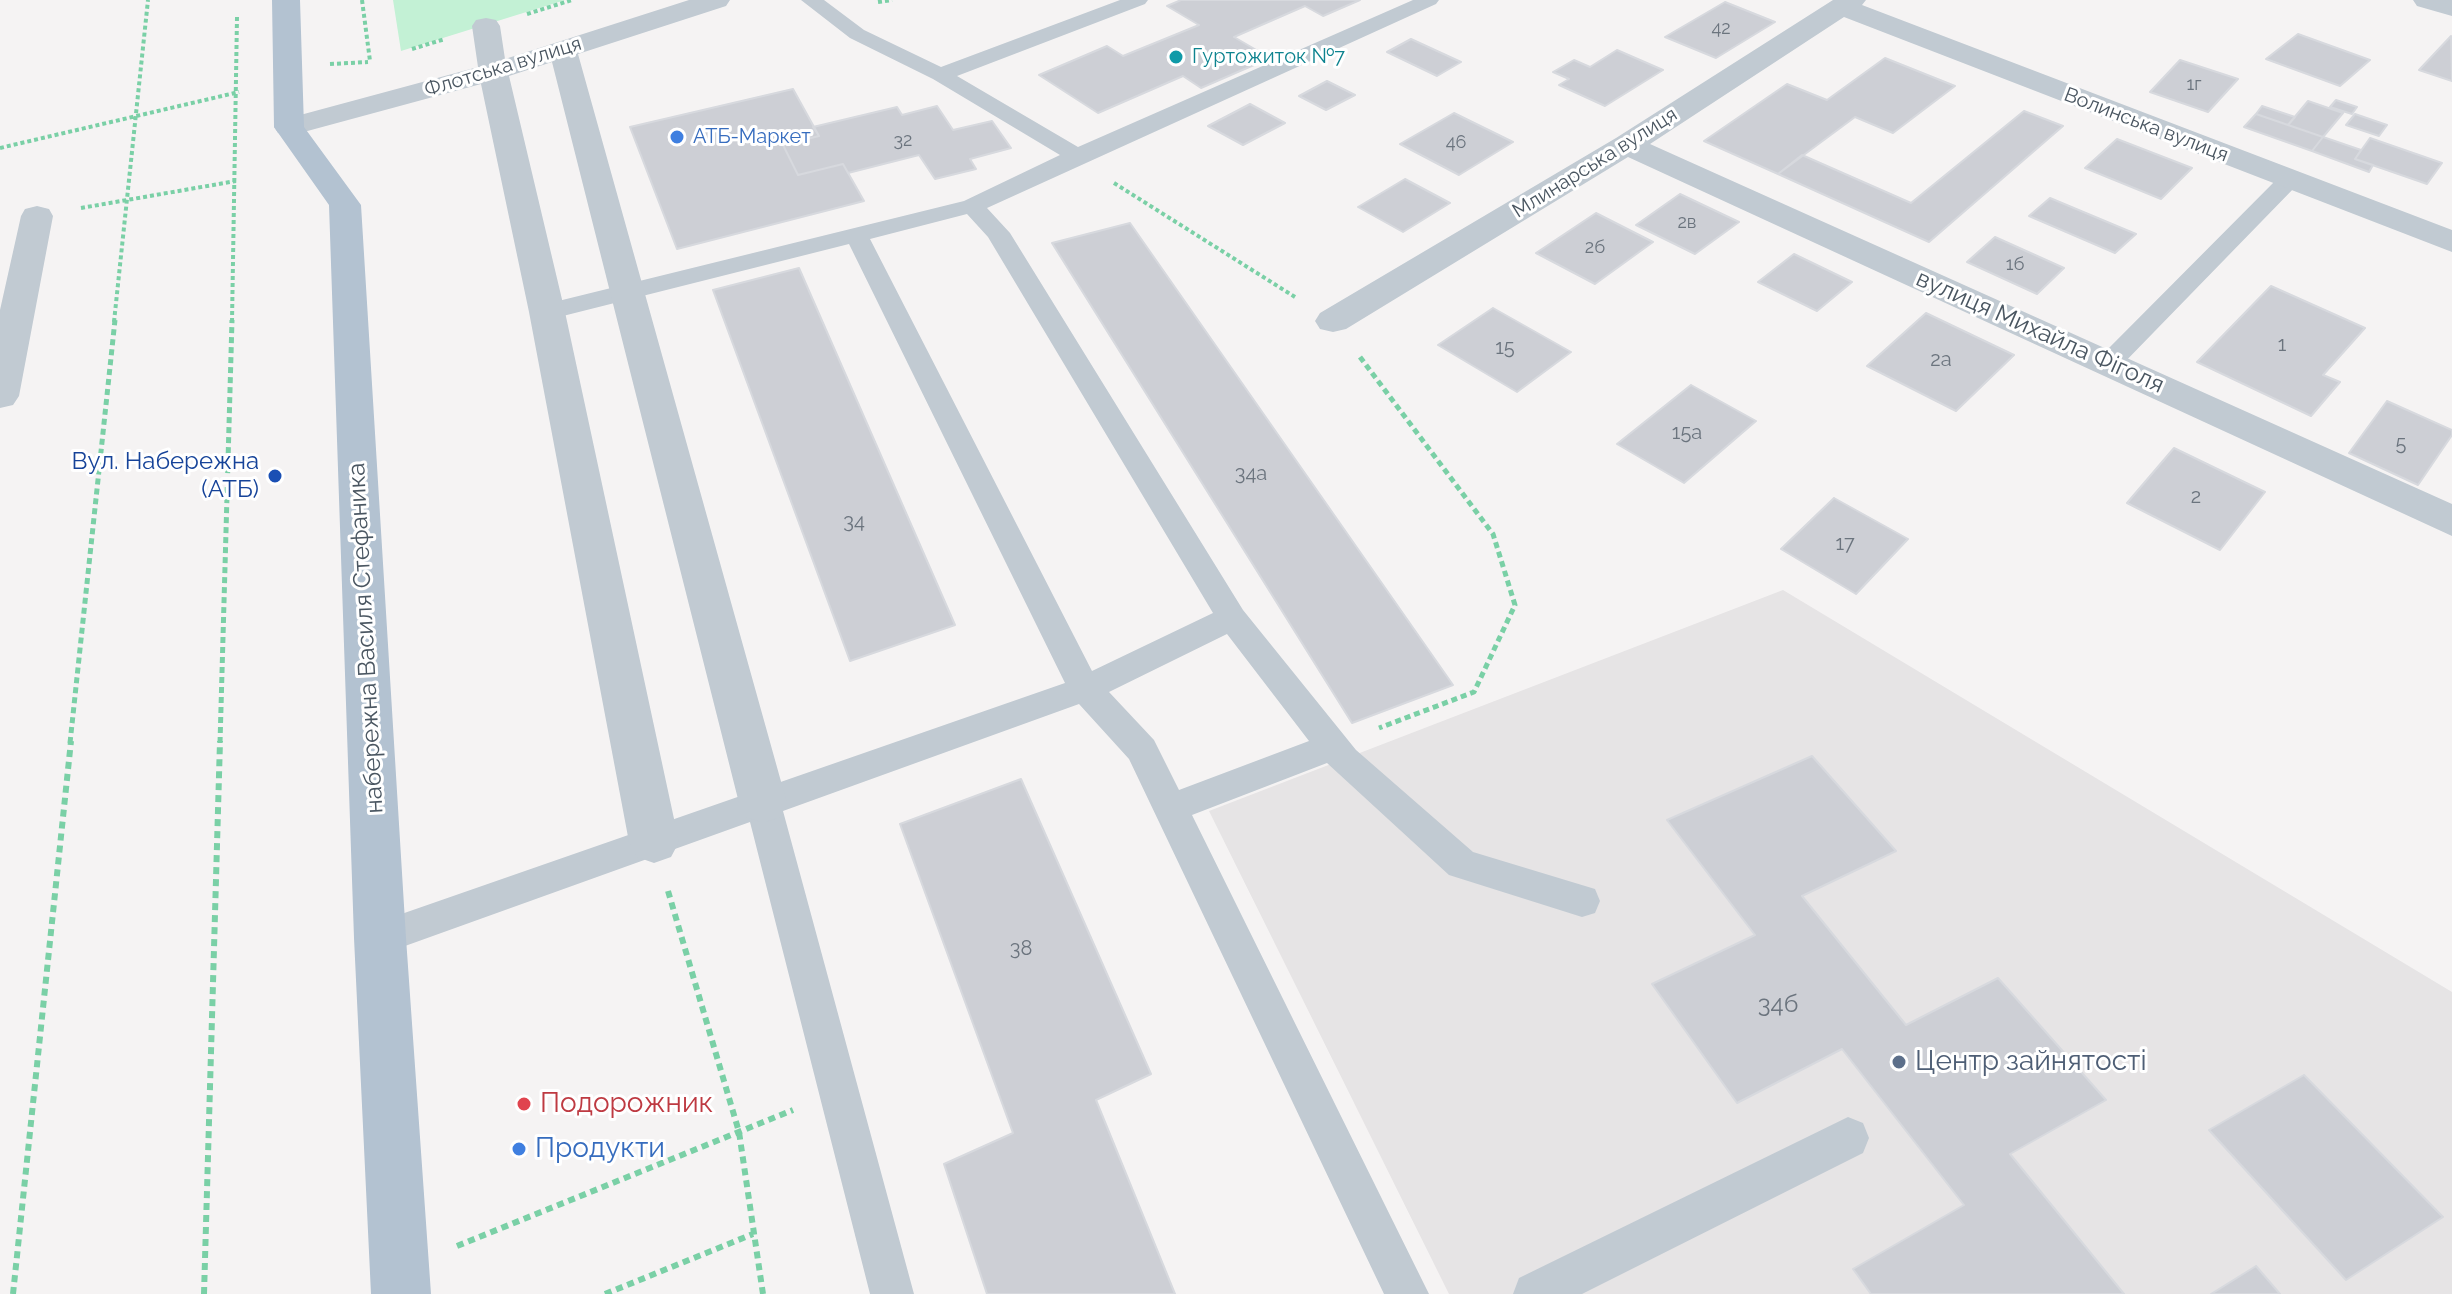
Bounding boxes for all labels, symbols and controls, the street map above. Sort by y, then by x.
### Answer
house number: 42 [1711,18,1731,40]
street label: Флотська вулиця [422,32,584,102]
place label: Гуртожиток №7 [1192,45,1345,69]
marker: Гуртожиток №7 [1167,48,1185,66]
house number: 1г [2187,74,2201,96]
street label: Волинська вулиця [2060,83,2232,167]
street label: Млинарська вулиця [1508,103,1682,223]
place label: АТБ-Маркет [693,125,811,149]
marker: АТБ-Маркет [668,128,686,146]
house number: 32 [894,130,912,152]
house number: 46 [1446,132,1466,154]
house number: 2в [1677,212,1697,234]
house number: 2б [1585,237,1605,259]
house number: 1б [2006,254,2024,276]
street label: вулиця Михайла Фіголя [1912,264,2168,400]
house number: 1 [2278,333,2286,357]
house number: 15 [1495,336,1515,360]
house number: 2а [1930,348,1952,372]
house number: 15а [1672,421,1702,445]
house number: 5 [2396,432,2406,456]
place label: Вул. Набережна (АТБ) [71,448,259,504]
street label: набережна Василя Стефаника [342,462,390,814]
house number: 34а [1235,462,1267,486]
marker: Вул. Набережна (АТБ) [266,467,284,485]
house number: 2 [2191,485,2201,509]
house number: 34 [843,510,865,534]
house number: 17 [1835,532,1855,556]
house number: 38 [1010,937,1032,961]
house number: 34б [1758,991,1798,1019]
place label: Центр зайнятості [1915,1045,2147,1079]
marker: Центр зайнятості [1890,1053,1908,1071]
place label: Подорожник [540,1087,713,1121]
marker: Подорожник [515,1095,533,1113]
place label: Продукти [535,1132,665,1166]
marker: Продукти [510,1140,528,1158]

